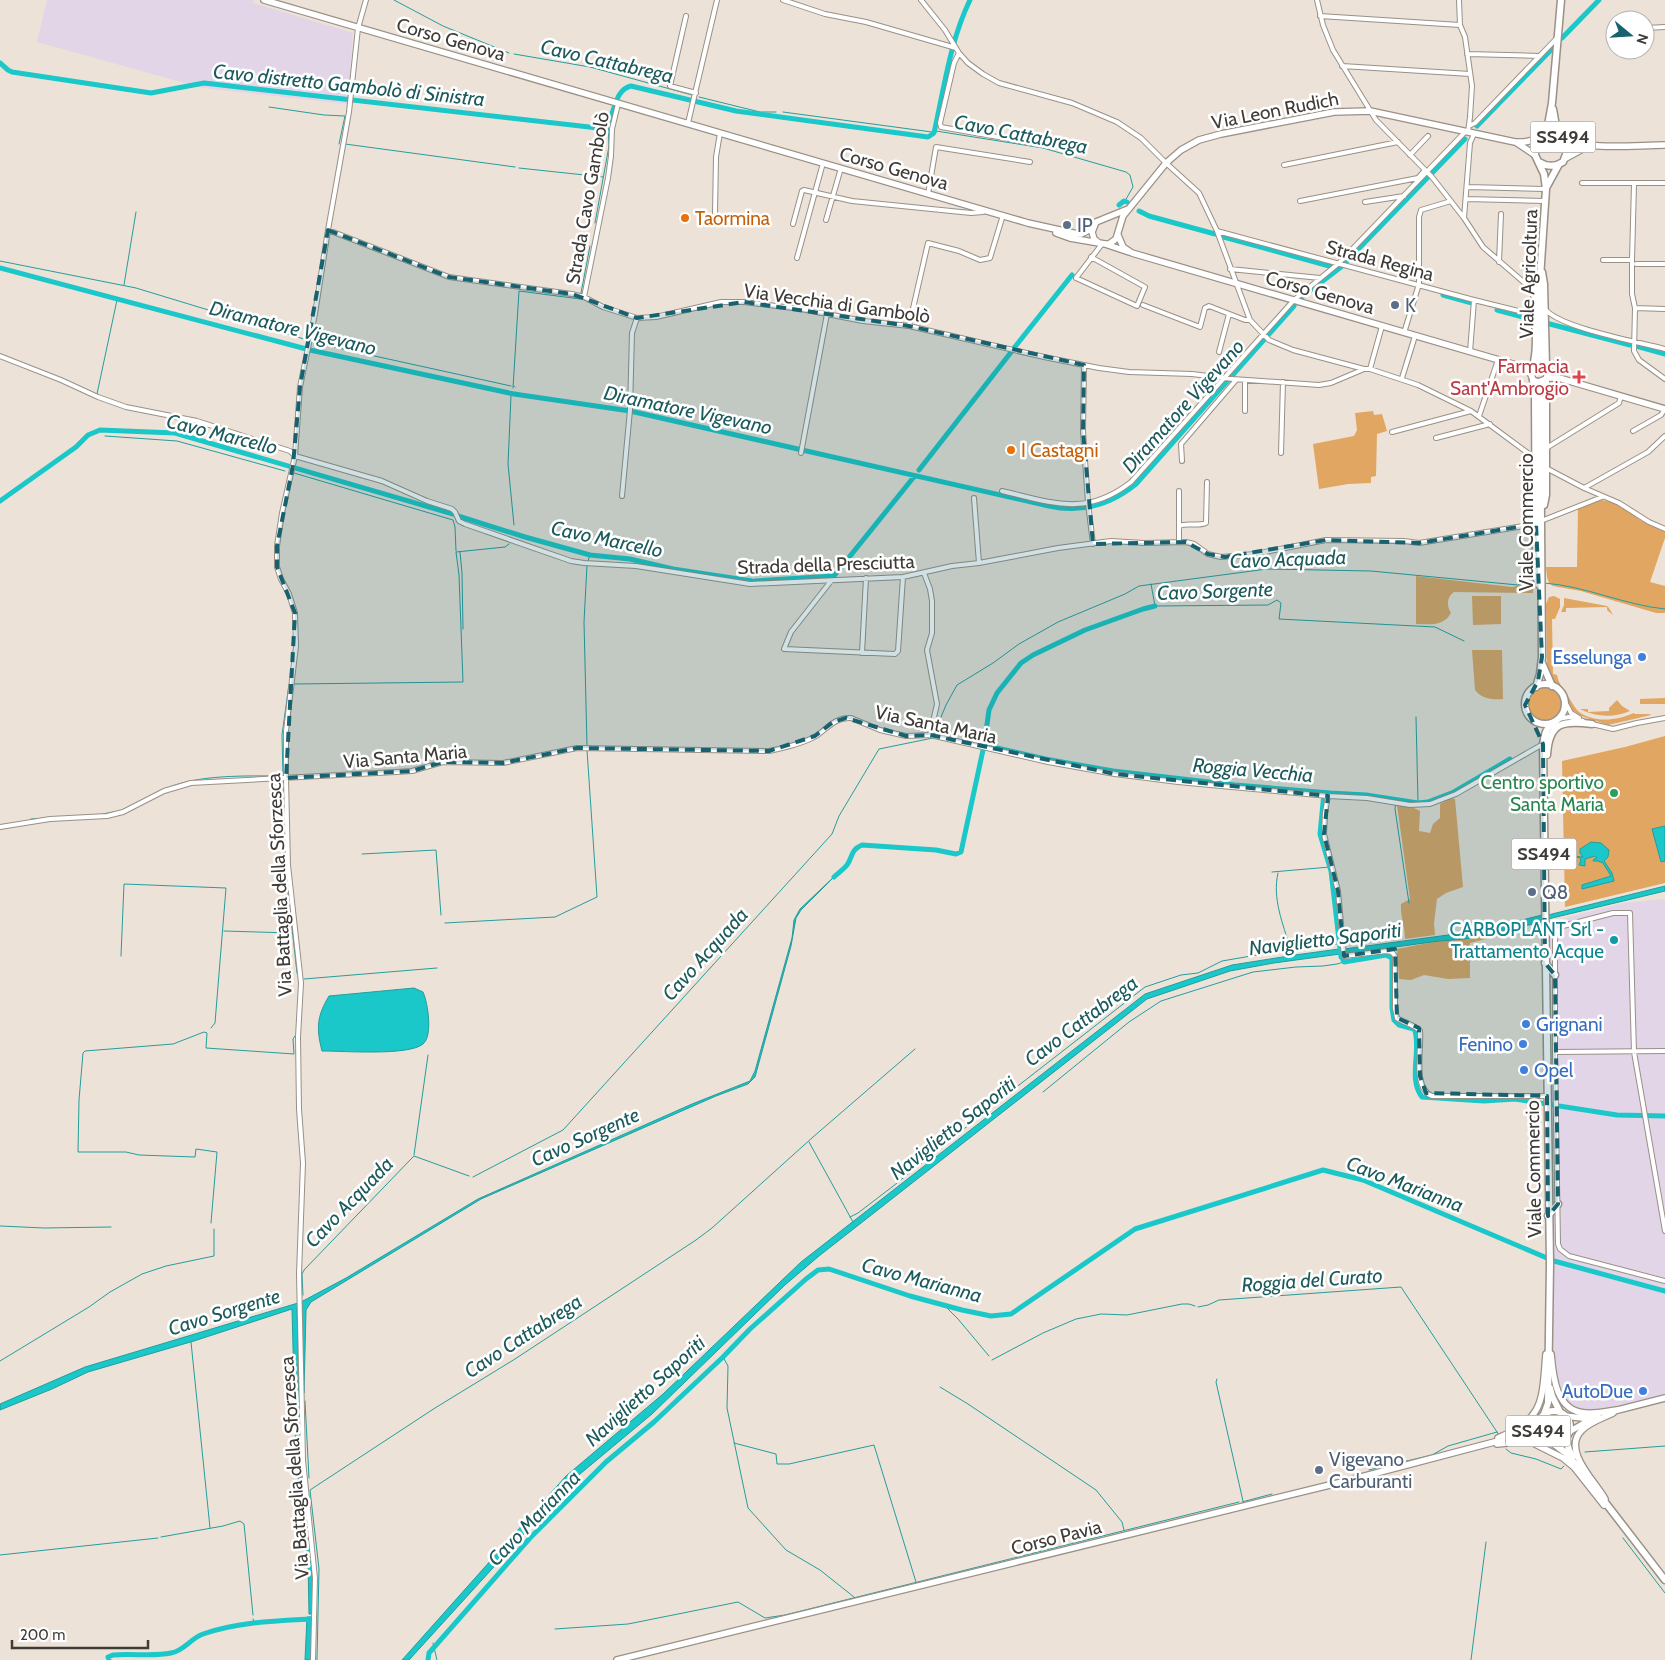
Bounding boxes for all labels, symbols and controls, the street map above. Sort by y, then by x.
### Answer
north arrow [1605,10,1655,60]
street label: Corso Genova [394,13,508,66]
text: N [1632,32,1652,47]
water label: Cavo Cattabrega [538,34,676,88]
water label: Cavo distretto Gambolò di Sinistra [212,59,486,111]
street label: Via Leon Rudich [1210,87,1341,134]
water label: Cavo Cattabrega [952,109,1090,159]
street label: Strada Cavo Gambolò [561,110,614,286]
road number: SS494 [1530,121,1596,152]
street label: Corso Genova [837,142,951,195]
place label: Taormina [695,207,770,230]
street label: Viale Agricoltura [1515,209,1542,339]
marker: Taormina [679,212,691,224]
place label: IP [1077,214,1093,237]
marker: IP [1061,219,1073,231]
street label: Strada Regina [1323,235,1436,286]
street label: Corso Genova [1263,266,1377,319]
street label: Via Vecchia di Gambolò [742,279,932,328]
place label: K [1405,294,1416,317]
water label: Diramatore Vigevano [207,296,379,360]
marker: K [1389,299,1401,311]
water label: Diramatore Vigevano [1117,334,1249,478]
place label: Farmacia Sant'Ambrogio [1450,355,1569,400]
marker: Farmacia Sant'Ambrogio [1573,371,1585,383]
water label: Diramatore Vigevano [602,380,774,440]
water label: Cavo Marcello [164,409,280,459]
place label: I Castagni [1021,439,1098,462]
marker: I Castagni [1005,444,1017,456]
street label: Viale Commercio [1515,453,1538,591]
water label: Cavo Marcello [549,515,665,563]
water label: Cavo Acquada [1229,545,1347,573]
street label: Strada della Presciutta [737,550,915,579]
water label: Cavo Sorgente [1157,577,1273,605]
place label: Esselunga [1552,646,1632,669]
marker: Esselunga [1636,651,1648,663]
street label: Via Santa Maria [873,700,999,749]
street label: Via Santa Maria [342,740,468,773]
water label: Roggia Vecchia [1192,753,1314,787]
place label: Centro sportivo Santa Maria [1481,771,1604,816]
street label: Via Battaglia della Sforzesca [262,773,297,997]
marker: Centro sportivo Santa Maria [1608,787,1620,799]
road number: SS494 [1512,839,1576,870]
place label: Q8 [1542,881,1568,904]
marker: Q8 [1526,886,1538,898]
water label: Cavo Acquada [657,903,753,1005]
water label: Naviglietto Saporiti [1247,918,1403,960]
place label: CARBOPLANT Srl - Trattamento Acque [1449,918,1604,963]
marker: CARBOPLANT Srl - Trattamento Acque [1608,934,1620,946]
water label: Cavo Cattabrega [1020,971,1142,1071]
place label: Grignani [1536,1013,1603,1036]
marker: Grignani [1520,1018,1532,1030]
place label: Fenino [1458,1033,1513,1056]
marker: Fenino [1517,1038,1529,1050]
place label: Opel [1534,1059,1574,1082]
marker: Opel [1518,1064,1530,1076]
water label: Naviglietto Saporiti [885,1071,1021,1185]
street label: Viale Commercio [1521,1100,1546,1238]
water label: Cavo Sorgente [527,1102,643,1172]
water label: Cavo Marianna [1343,1151,1467,1217]
water label: Cavo Acquada [300,1152,398,1252]
water label: Cavo Marianna [859,1252,985,1308]
water label: Roggia del Curato [1241,1263,1383,1297]
water label: Cavo Sorgente [165,1284,283,1340]
water label: Cavo Cattabrega [460,1289,586,1383]
water label: Naviglietto Saporiti [580,1330,711,1451]
street label: Via Battaglia della Sforzesca [275,1356,314,1580]
place label: AutoDue [1562,1380,1633,1403]
marker: AutoDue [1637,1385,1649,1397]
road number: SS494 [1506,1415,1570,1446]
place label: Vigevano Carburanti [1329,1448,1412,1493]
marker: Vigevano Carburanti [1313,1464,1325,1476]
water label: Cavo Marianna [483,1465,585,1571]
street label: Corso Pavia [1009,1515,1104,1560]
scale bar [12,1618,149,1650]
text: 200 m [20,1626,65,1644]

